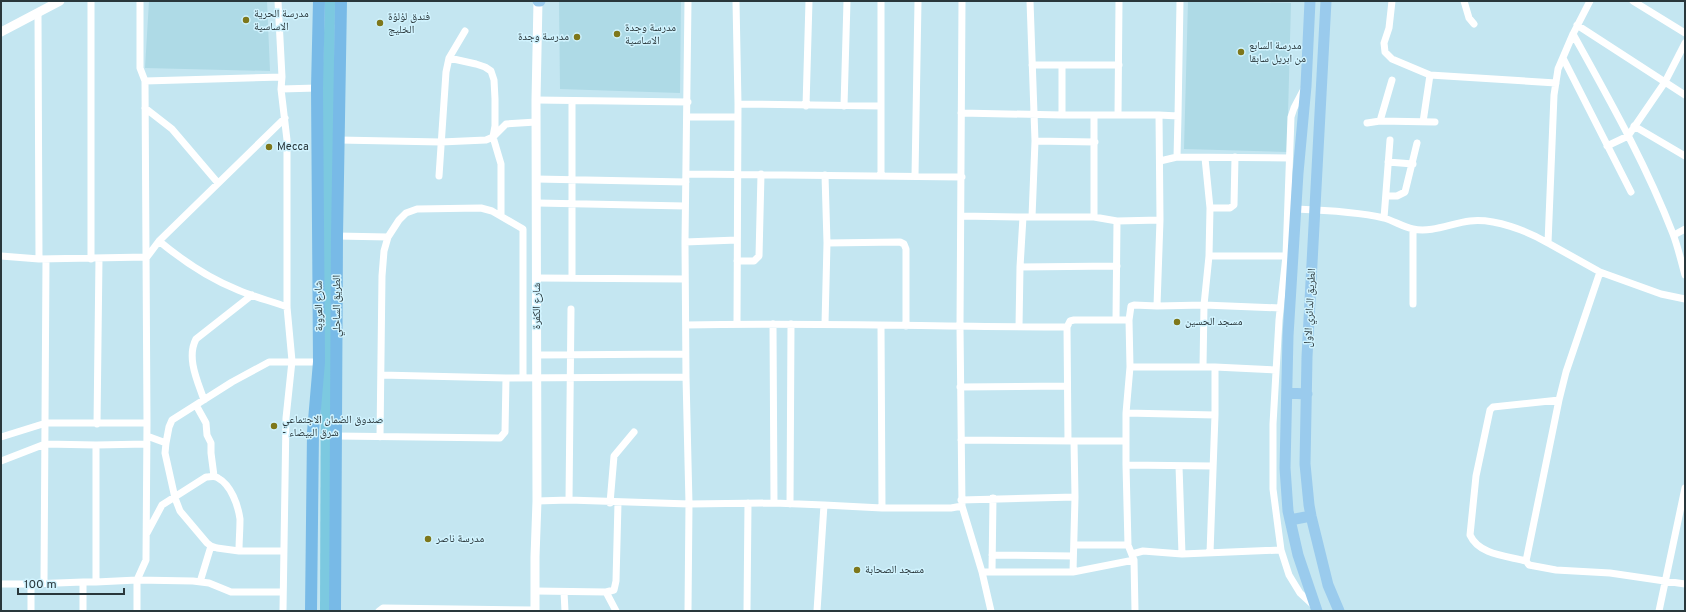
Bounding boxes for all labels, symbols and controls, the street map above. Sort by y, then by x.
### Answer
place label: مدرسة الحرية الاساسية [254,7,309,34]
place label: فندق لؤلؤة الخليج [388,10,431,37]
marker: مدرسة الحرية الاساسية [241,15,251,25]
marker: فندق لؤلؤة الخليج [375,18,385,28]
place label: مدرسة وجدة الاساسية [625,21,676,48]
marker: مدرسة وجدة الاساسية [612,29,622,39]
place label: مدرسة وجدة [518,30,569,44]
marker: مدرسة وجدة [572,32,582,42]
place label: مدرسة السابع من ابريل سابقا [1249,39,1306,66]
marker: مدرسة السابع من ابريل سابقا [1236,47,1246,57]
place label: Mecca [277,140,309,154]
marker: Mecca [264,142,274,152]
street label: الطريق الدائري الاول [1301,268,1320,348]
street label: الطريق الساحلي [330,275,345,337]
street label: شارع العروبة [312,281,326,331]
street label: شارع الكفرة [530,283,544,329]
place label: مسجد الحسين [1185,315,1242,329]
marker: مسجد الحسين [1172,317,1182,327]
place label: صندوق الضمان الاجتماعي - شرق البيضاء [282,413,384,440]
marker: صندوق الضمان الاجتماعي - شرق البيضاء [269,421,279,431]
place label: مدرسة ناصر [435,532,484,546]
marker: مدرسة ناصر [423,534,433,544]
place label: مسجد الصحابة [865,563,924,577]
marker: مسجد الصحابة [852,565,862,575]
scale bar [18,570,124,596]
text: 100 m [24,577,57,593]

